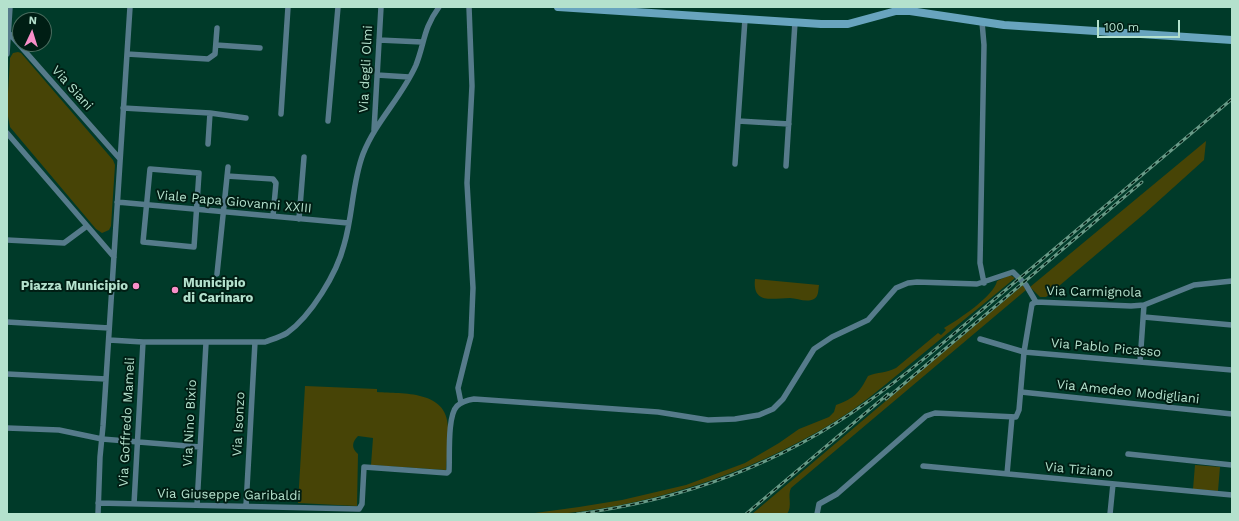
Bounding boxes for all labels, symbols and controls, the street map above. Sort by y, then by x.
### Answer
north arrow [12,12,52,52]
scale bar [1099,12,1182,38]
text: N [28,14,37,27]
text: 100 m [1104,20,1139,34]
street label: Via degli Olmi [356,25,376,113]
street label: Via Siani [48,63,96,113]
street label: Viale Papa Giovanni XXIII [156,187,312,217]
place label: Municipio di Carinaro [183,275,253,306]
place label: Piazza Municipio [21,278,128,294]
marker: Piazza Municipio [131,281,141,291]
street label: Via Carmignola [1046,283,1142,301]
marker: Municipio di Carinaro [170,285,180,295]
street label: Via Pablo Picasso [1050,335,1162,361]
street label: Via Goffredo Mameli [116,357,138,487]
street label: Via Amedeo Modigliani [1056,377,1200,407]
street label: Via Nino Bixio [180,379,200,467]
street label: Via Isonzo [230,391,248,457]
street label: Via Tiziano [1044,459,1114,481]
street label: Via Giuseppe Garibaldi [157,486,301,504]

